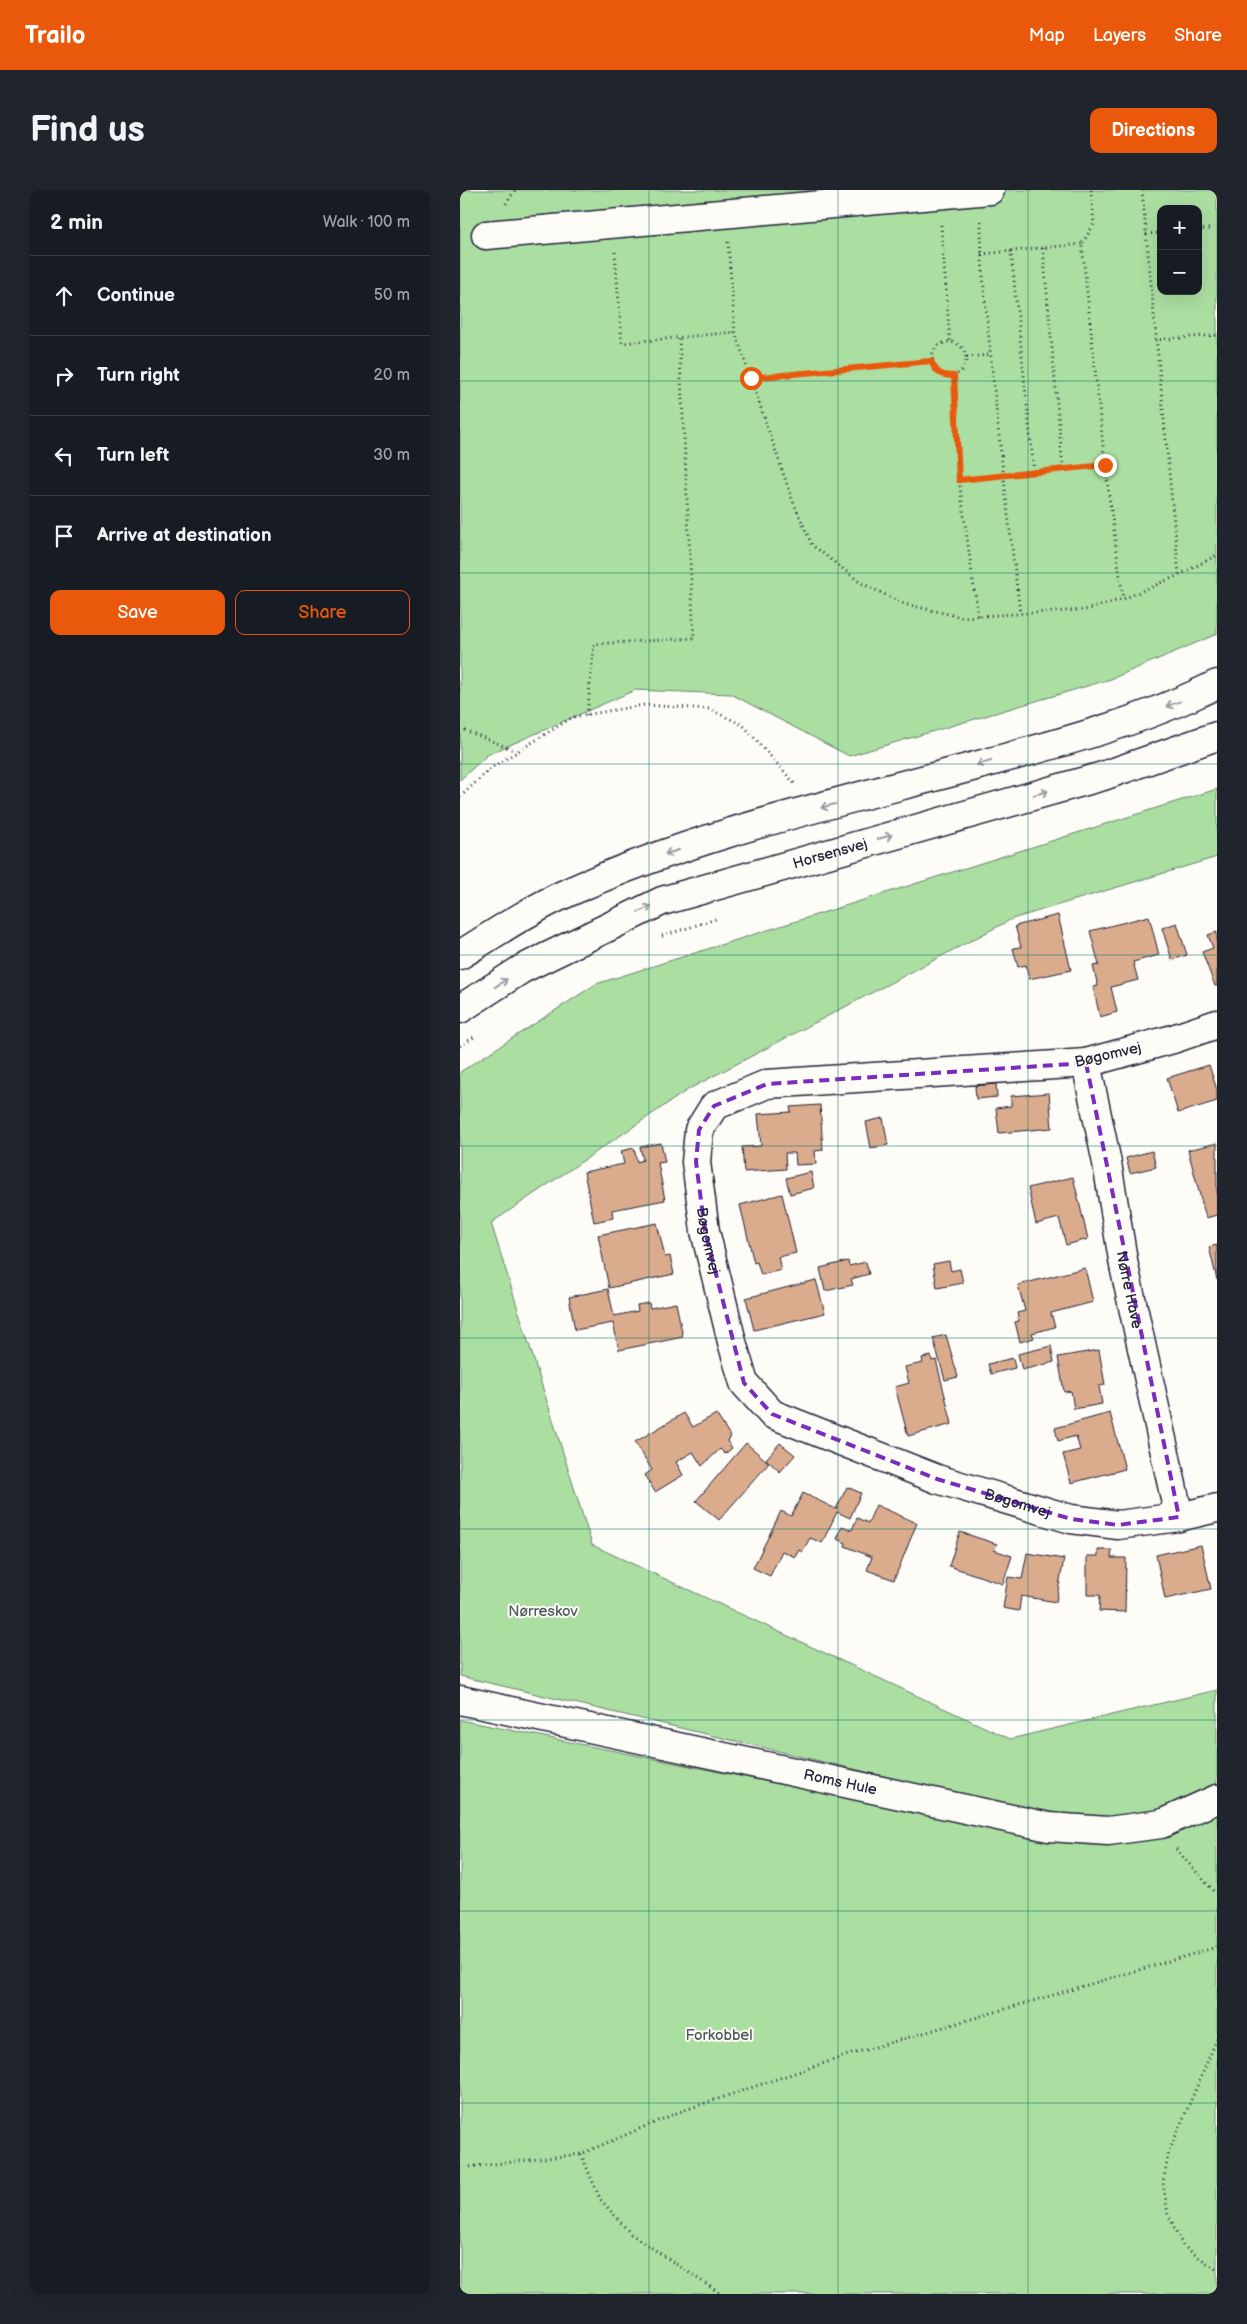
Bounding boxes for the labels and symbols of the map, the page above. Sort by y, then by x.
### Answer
route start [740,367,763,390]
route end [1094,454,1117,477]
one-way arrow [1165,700,1181,709]
one-way arrow [977,759,993,769]
one-way arrow [1033,788,1049,798]
one-way arrow [820,802,836,812]
one-way arrow [876,832,892,842]
street label: Horsensvej [790,834,869,873]
one-way arrow [664,848,680,857]
one-way arrow [638,903,653,913]
one-way arrow [494,977,508,988]
street label: Bøgomvej [1073,1038,1143,1072]
street label: Bøgomvej [693,1206,725,1276]
street label: Nørre Have [1112,1250,1147,1330]
street label: Bøgomvej [982,1484,1053,1522]
park label: Nørreskov [508,1602,578,1621]
street label: Roms Hule [802,1765,879,1799]
park label: Forkobbel [685,2026,753,2045]

